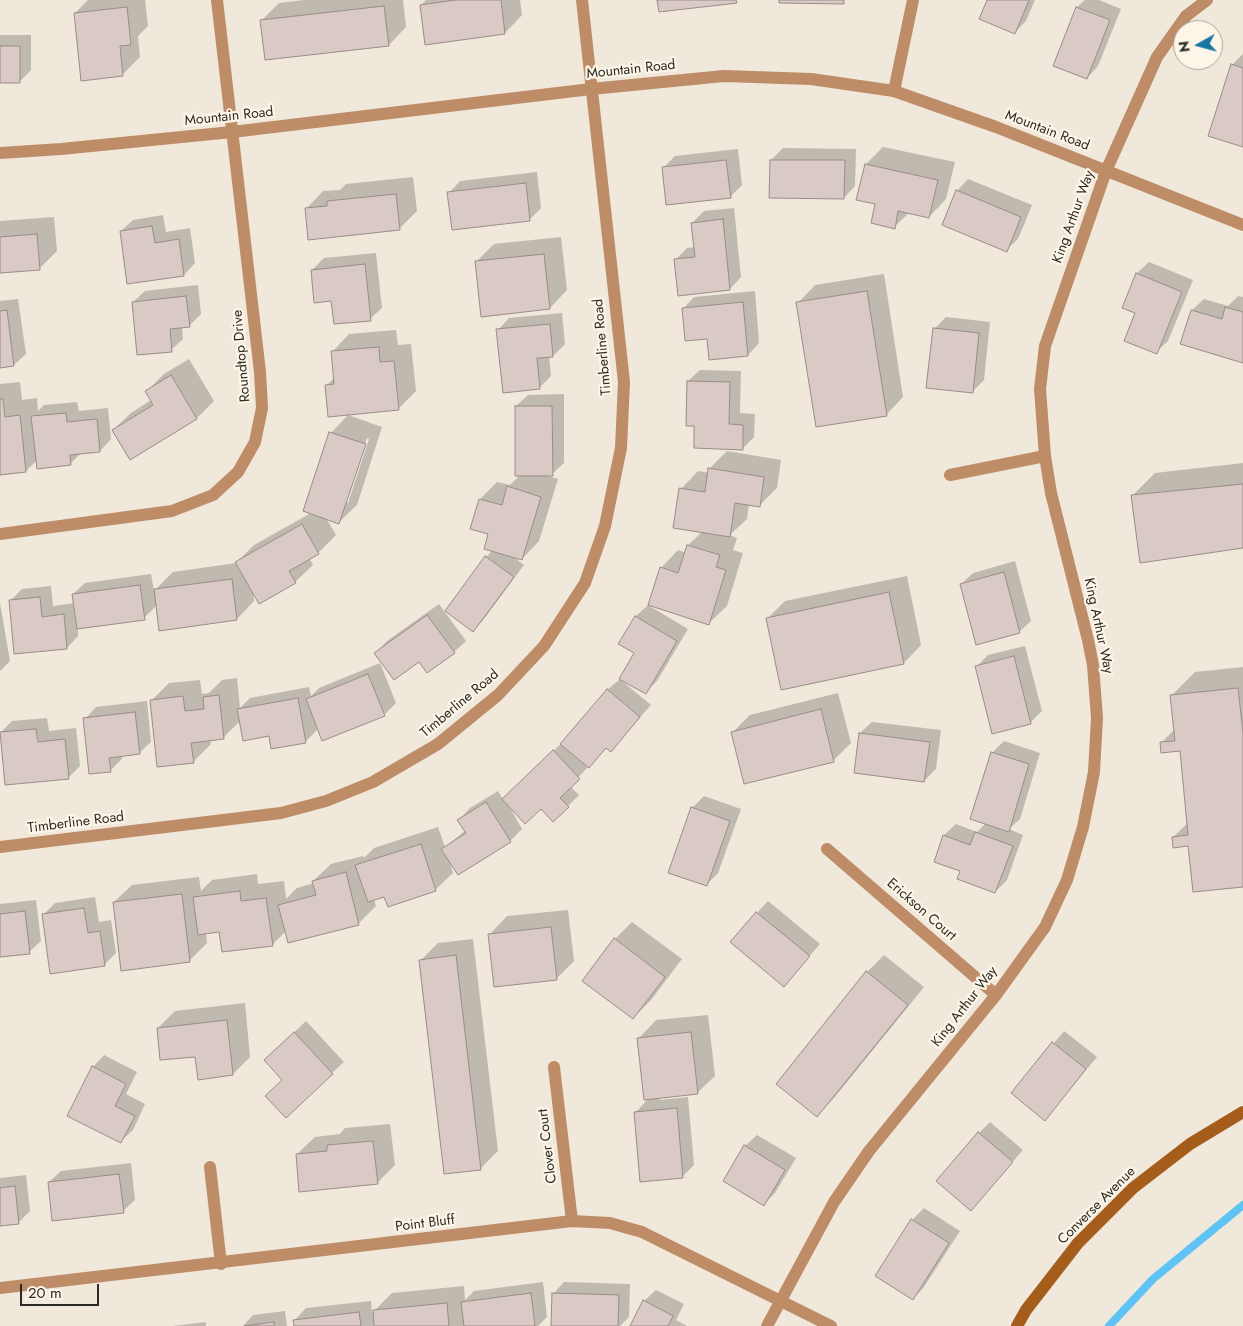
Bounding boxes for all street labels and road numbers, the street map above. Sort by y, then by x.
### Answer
street label: Mountain Road [586,57,676,83]
street label: Mountain Road [184,104,274,130]
street label: Mountain Road [1002,107,1092,155]
street label: King Arthur Way [1049,168,1099,266]
street label: Timberline Road [590,298,616,396]
street label: Roundtop Drive [230,309,254,403]
street label: King Arthur Way [1080,577,1116,675]
street label: Timberline Road [417,666,503,742]
street label: Timberline Road [27,809,125,837]
street label: Erickson Court [883,875,959,945]
street label: King Arthur Way [928,963,1002,1051]
street label: Clover Court [535,1108,561,1184]
street label: Converse Avenue [1055,1164,1139,1248]
street label: Point Bluff [394,1212,456,1236]

